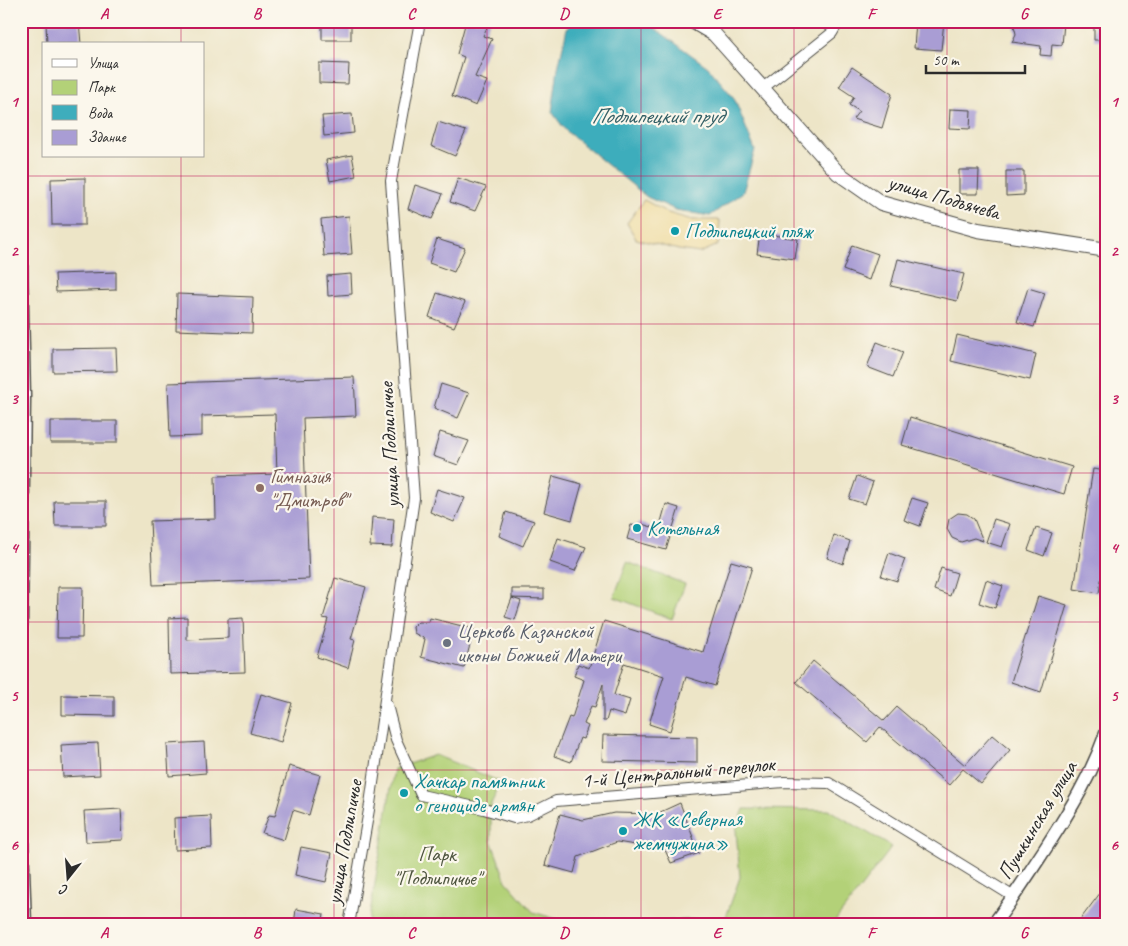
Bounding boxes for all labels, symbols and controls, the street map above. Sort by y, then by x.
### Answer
text: A [100,4,110,24]
text: B [253,4,263,24]
text: C [407,4,417,24]
text: D [559,4,570,24]
text: E [713,4,724,24]
text: F [867,4,878,24]
text: G [1020,4,1030,24]
legend [42,42,205,158]
scale bar [926,42,1024,74]
text: 50 m [933,51,960,70]
text: Улица [88,54,119,73]
text: Парк [88,78,116,97]
text: 1 [10,92,19,112]
text: 1 [1110,92,1119,112]
water label: Подлипецкий пруд [591,102,728,130]
text: Вода [88,104,113,123]
text: Здание [88,128,127,147]
street label: улица Подъячева [883,168,1005,226]
place label: Подлипецкий пляж [685,218,814,244]
marker: Подлипецкий пляж [669,225,681,237]
text: 2 [10,241,19,261]
text: 2 [1110,241,1119,261]
street label: улица Подлипичье [373,379,405,510]
text: 3 [10,389,19,409]
text: 3 [1110,389,1119,409]
place label: Гимназия "Дмитров" [270,463,352,513]
marker: Гимназия "Дмитров" [254,482,266,494]
place label: Котельная [647,515,720,541]
marker: Котельная [631,522,643,534]
text: 4 [10,538,19,558]
text: 4 [1110,538,1119,558]
place label: Церковь Казанской иконы Божией Матери [457,618,624,668]
marker: Церковь Казанской иконы Божией Матери [441,637,453,649]
text: 5 [11,686,20,706]
text: 5 [1111,686,1120,706]
street label: 1-й Центральный переулок [581,750,778,793]
street label: Пушкинская улица [991,754,1083,884]
place label: Хачкар памятник о геноциде армян [414,768,546,818]
street label: улица Подлипичье [320,776,368,908]
marker: Хачкар памятник о геноциде армян [398,787,410,799]
place label: ЖК «Северная жемчужина» [633,806,744,856]
marker: ЖК «Северная жемчужина» [617,825,629,837]
text: 6 [10,835,19,855]
text: 6 [1110,835,1119,855]
park label: Парк "Подлипичье" [393,841,485,891]
north arrow [42,854,92,904]
text: С [57,880,70,899]
text: A [100,923,110,943]
text: B [253,923,263,943]
text: C [407,923,417,943]
text: D [559,923,570,943]
text: E [713,923,724,943]
text: F [867,923,878,943]
text: G [1020,923,1030,943]

